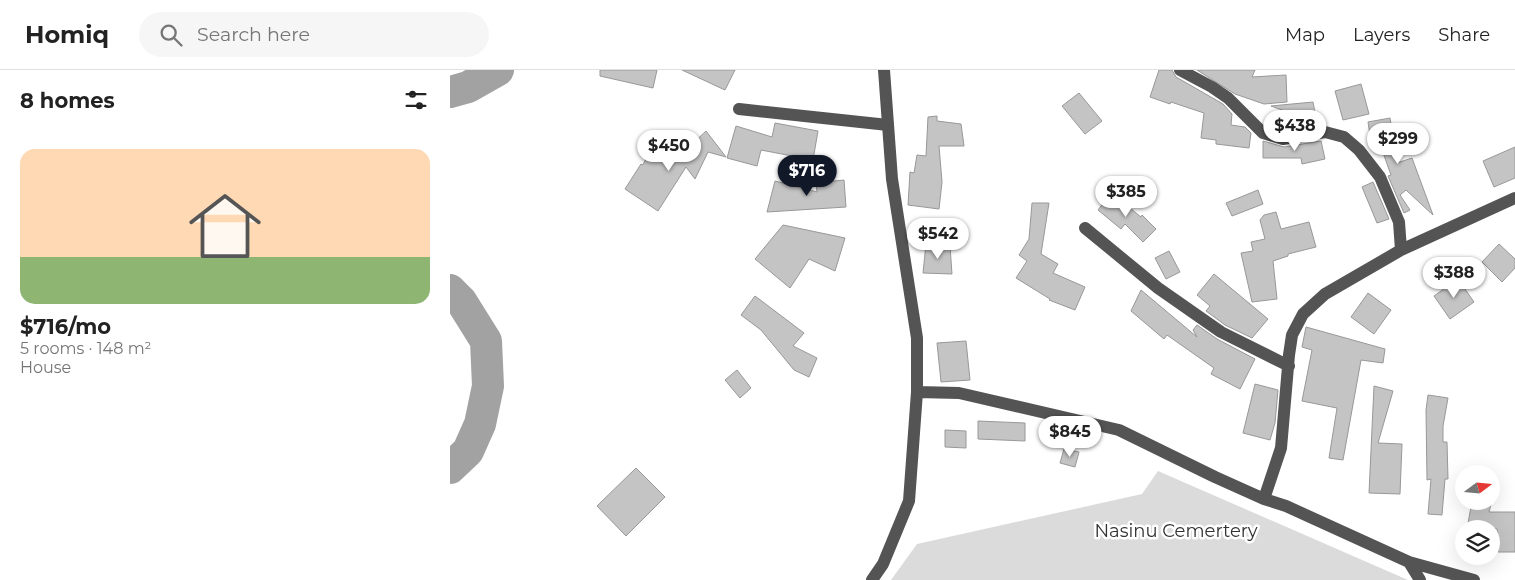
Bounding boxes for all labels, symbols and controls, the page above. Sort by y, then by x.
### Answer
search box [139,12,489,57]
text: Homiq [25,20,109,49]
icon: search [157,21,185,49]
text: Search here [197,23,310,46]
text: Map [1285,24,1325,46]
text: Layers [1353,24,1410,46]
text: Share [1438,24,1490,46]
icon: filters [402,86,430,114]
text: 8 homes [20,88,115,113]
pin: $438 [1265,109,1325,152]
text: $438 [1274,116,1316,135]
pin: $299 [1368,122,1428,165]
pin: $450 [639,129,699,172]
text: $299 [1378,129,1418,148]
text: $450 [648,136,690,155]
pin: $716 [777,154,837,197]
text: $716 [789,161,825,180]
pin: $385 [1096,176,1156,218]
icon: home [180,181,270,271]
text: $385 [1106,182,1146,201]
pin: $542 [908,218,968,260]
text: $542 [918,224,958,243]
pin: $388 [1424,256,1484,299]
text: $388 [1434,263,1474,282]
text: $716/mo [20,314,111,339]
text: 5 rooms · 148 m² [20,339,152,358]
text: House [20,358,71,377]
pin: $845 [1040,416,1100,458]
text: $845 [1049,422,1091,441]
north arrow [1455,465,1500,510]
map controls [1455,465,1500,565]
park label: Nasinu Cemertery [1094,520,1258,542]
button: layers [1455,520,1500,565]

